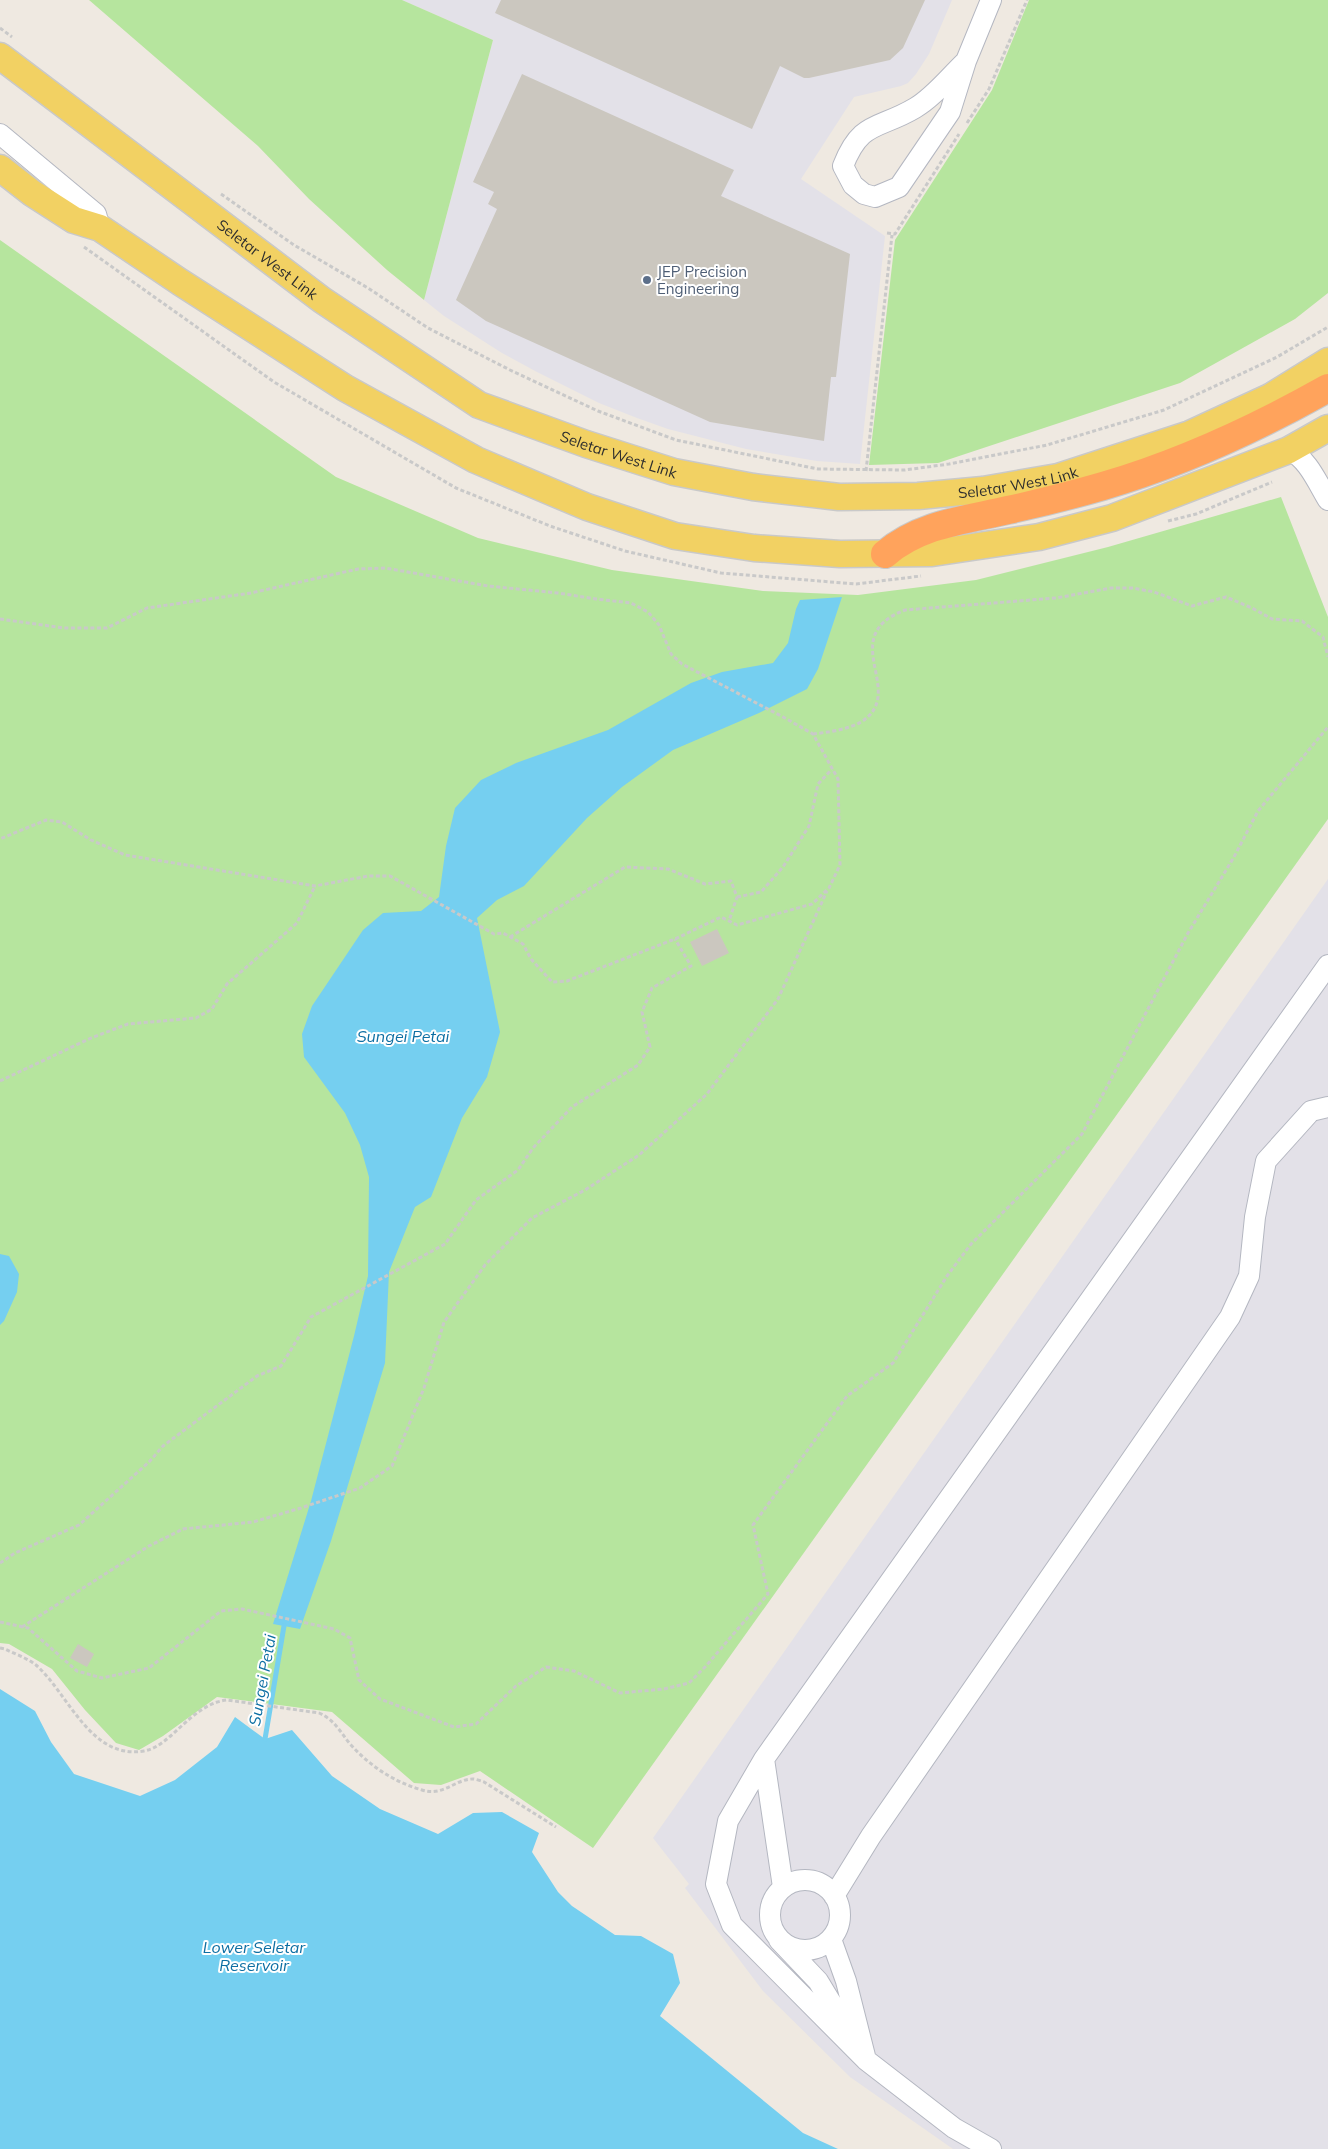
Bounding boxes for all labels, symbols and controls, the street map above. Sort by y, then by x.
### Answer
street label: Seletar West Link [214,215,322,303]
place label: JEP Precision Engineering [657,262,747,298]
marker: JEP Precision Engineering [641,274,653,286]
street label: Seletar West Link [558,426,680,482]
street label: Seletar West Link [957,462,1081,502]
water label: Sungei Petai [357,1026,450,1046]
water label: Sungei Petai [244,1632,280,1727]
water label: Lower Seletar Reservoir [203,1937,306,1975]

